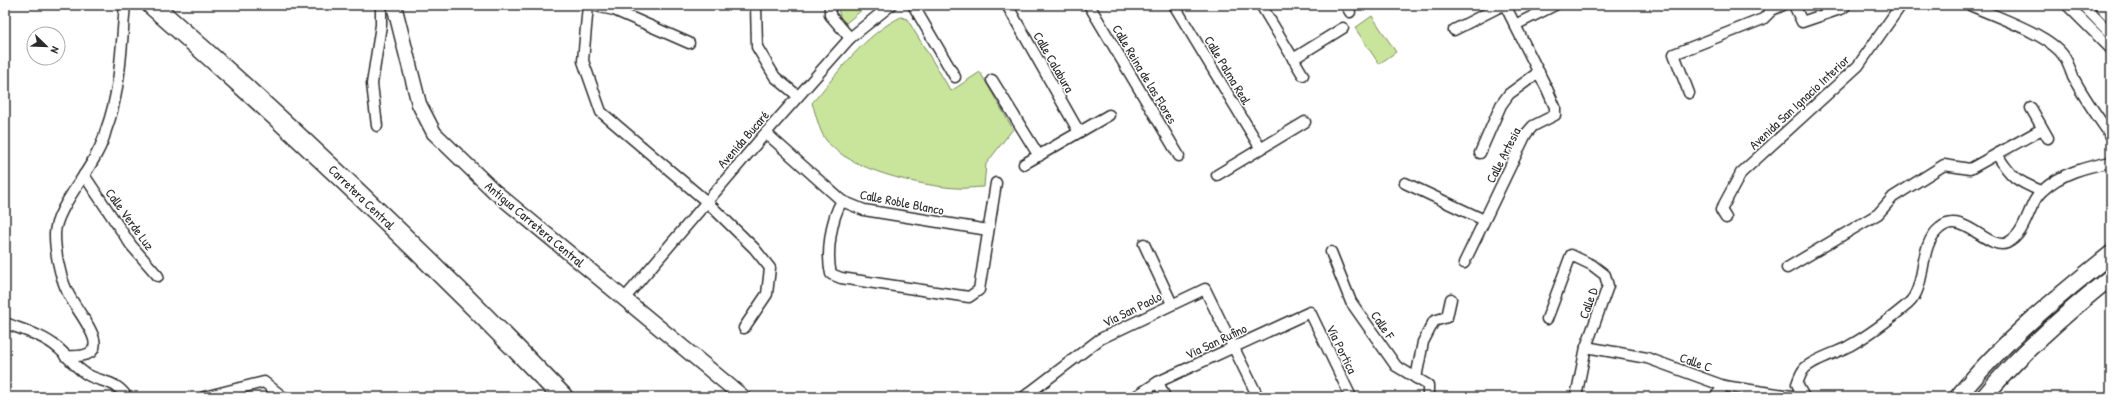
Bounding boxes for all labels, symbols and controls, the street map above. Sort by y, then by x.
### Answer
street label: Calle Reina de las Flores [1108,21,1182,127]
north arrow [26,26,66,66]
street label: Calle Calabura [1029,28,1079,96]
street label: Calle Palma Real [1200,32,1256,108]
text: N [48,44,63,55]
street label: Avenida San Ignacio Interior [1745,51,1853,153]
street label: Avenida Bucaré [713,106,773,172]
street label: Calle Artesia [1481,124,1525,186]
street label: Carretera Central [325,161,400,234]
street label: Antigua Carretera Central [481,177,589,271]
street label: Calle Verde Luz [101,184,159,254]
street label: Calle Roble Blanco [858,185,946,219]
street label: Calle D [1574,284,1602,321]
street label: Vía San Paolo [1100,287,1164,331]
street label: Calle F [1367,307,1400,344]
street label: Via San Rufino [1182,319,1250,363]
street label: Vía Portica [1322,322,1362,376]
street label: Calle C [1677,348,1715,376]

